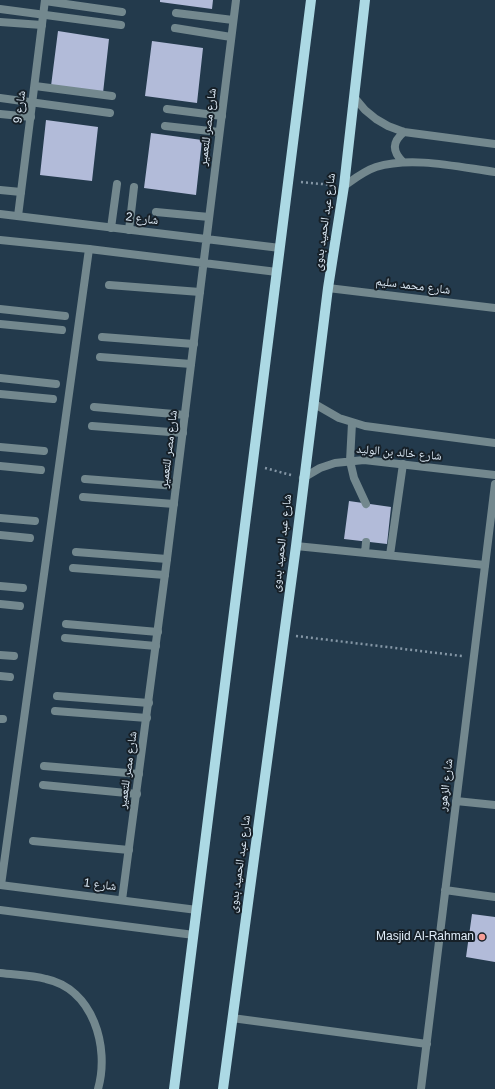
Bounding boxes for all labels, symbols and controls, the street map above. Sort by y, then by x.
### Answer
street label: شارع مصر للتعمير [196,87,220,167]
street label: شارع 9 [11,90,29,124]
street label: شارع عبد الحميد بدوى [311,172,339,272]
street label: شارع 2 [125,210,159,228]
street label: شارع محمد سليم [375,274,451,298]
street label: شارع مصر للتعمير [157,409,181,489]
street label: شارع خالد بن الوليد [356,442,442,464]
street label: شارع عبد الحميد بدوى [269,493,295,593]
street label: شارع مصر للتعمير [115,730,141,810]
street label: شارع الزهور [436,758,456,812]
street label: شارع عبد الحميد بدوى [226,814,254,914]
street label: شارع 1 [83,876,117,894]
place label: Masjid Al-Rahman [376,930,474,944]
marker: Masjid Al-Rahman [477,932,487,942]

